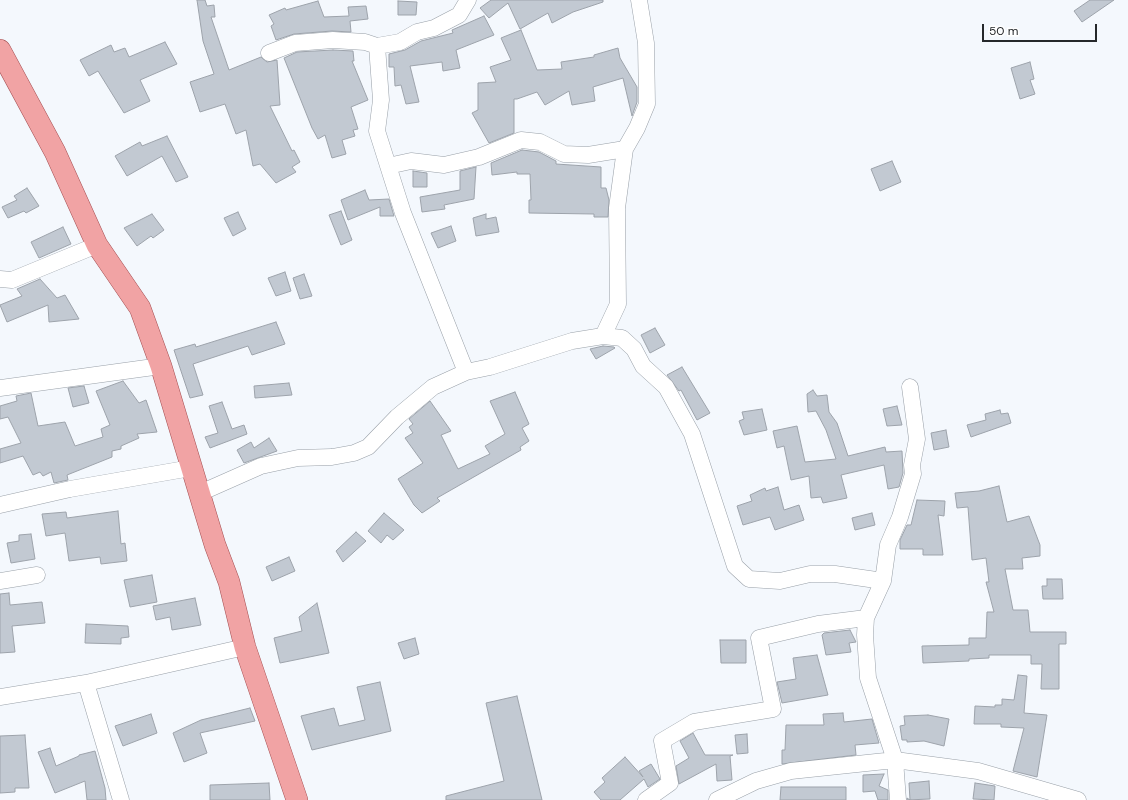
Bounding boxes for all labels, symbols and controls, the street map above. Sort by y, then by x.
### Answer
scale bar [984,16,1099,42]
text: 50 m [989,23,1018,39]

